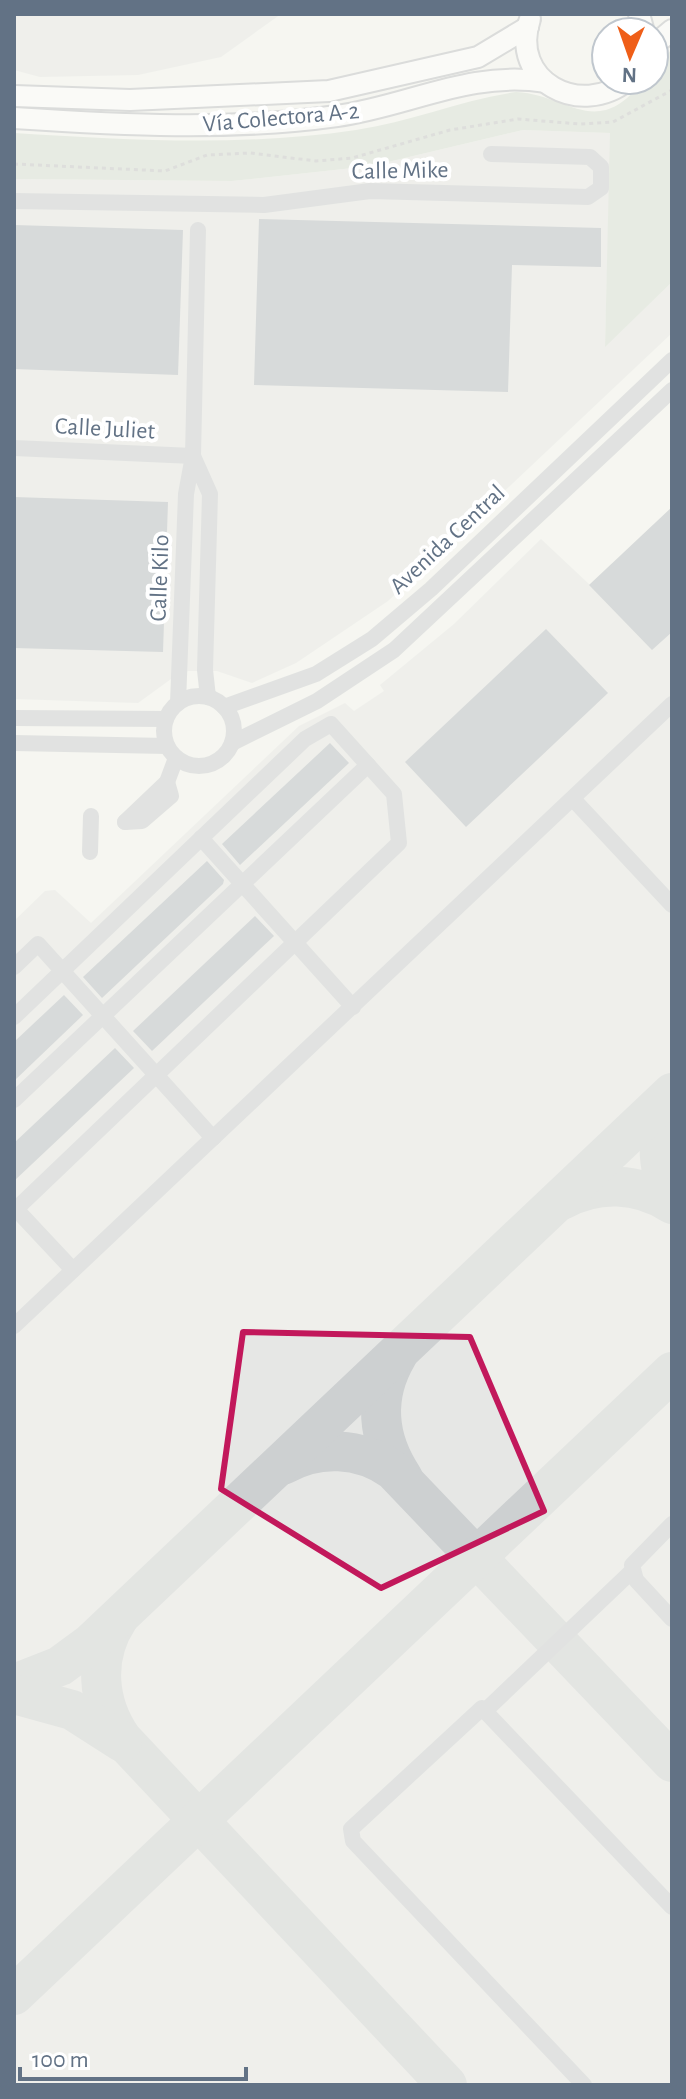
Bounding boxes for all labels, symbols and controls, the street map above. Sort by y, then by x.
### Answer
north arrow [590,16,670,96]
text: N [621,64,637,86]
street label: Vía Colectora A-2 [202,99,360,137]
street label: Calle Mike [351,158,449,184]
street label: Calle Juliet [54,414,156,444]
street label: Avenida Central [386,481,510,599]
street label: Calle Kilo [146,534,174,622]
scale bar [20,2031,246,2081]
text: 100 m [32,2048,89,2072]

